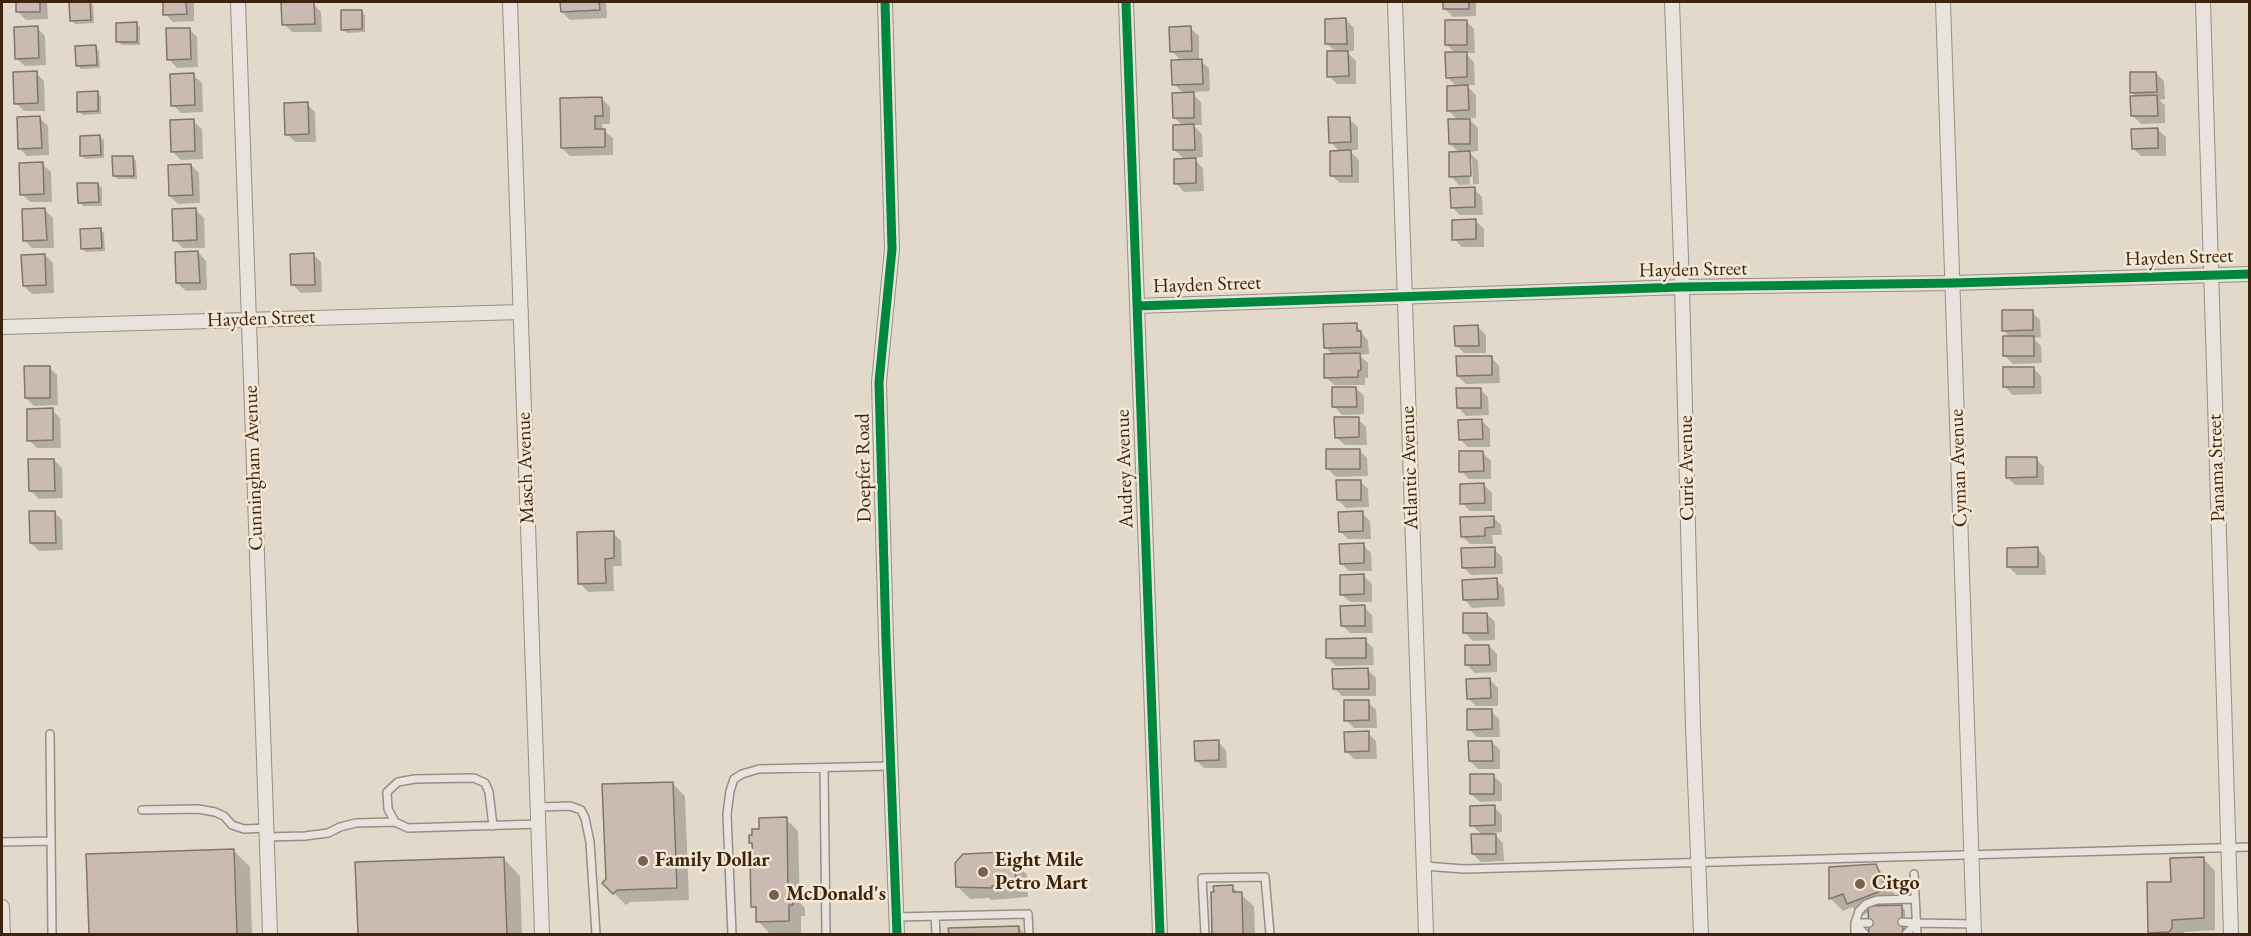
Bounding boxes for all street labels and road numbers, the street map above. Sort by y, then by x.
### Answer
street label: Hayden Street [2124,244,2234,272]
street label: Hayden Street [1638,257,1748,283]
street label: Hayden Street [1152,271,1262,299]
street label: Hayden Street [206,305,316,333]
street label: Cunningham Avenue [239,385,269,551]
street label: Atlantic Avenue [1396,406,1424,530]
street label: Cyman Avenue [1945,408,1973,528]
street label: Audrey Avenue [1111,409,1139,529]
street label: Masch Avenue [512,412,540,524]
street label: Doepfer Road [851,413,877,523]
street label: Panama Street [2203,414,2231,522]
street label: Curie Avenue [1674,415,1700,521]

